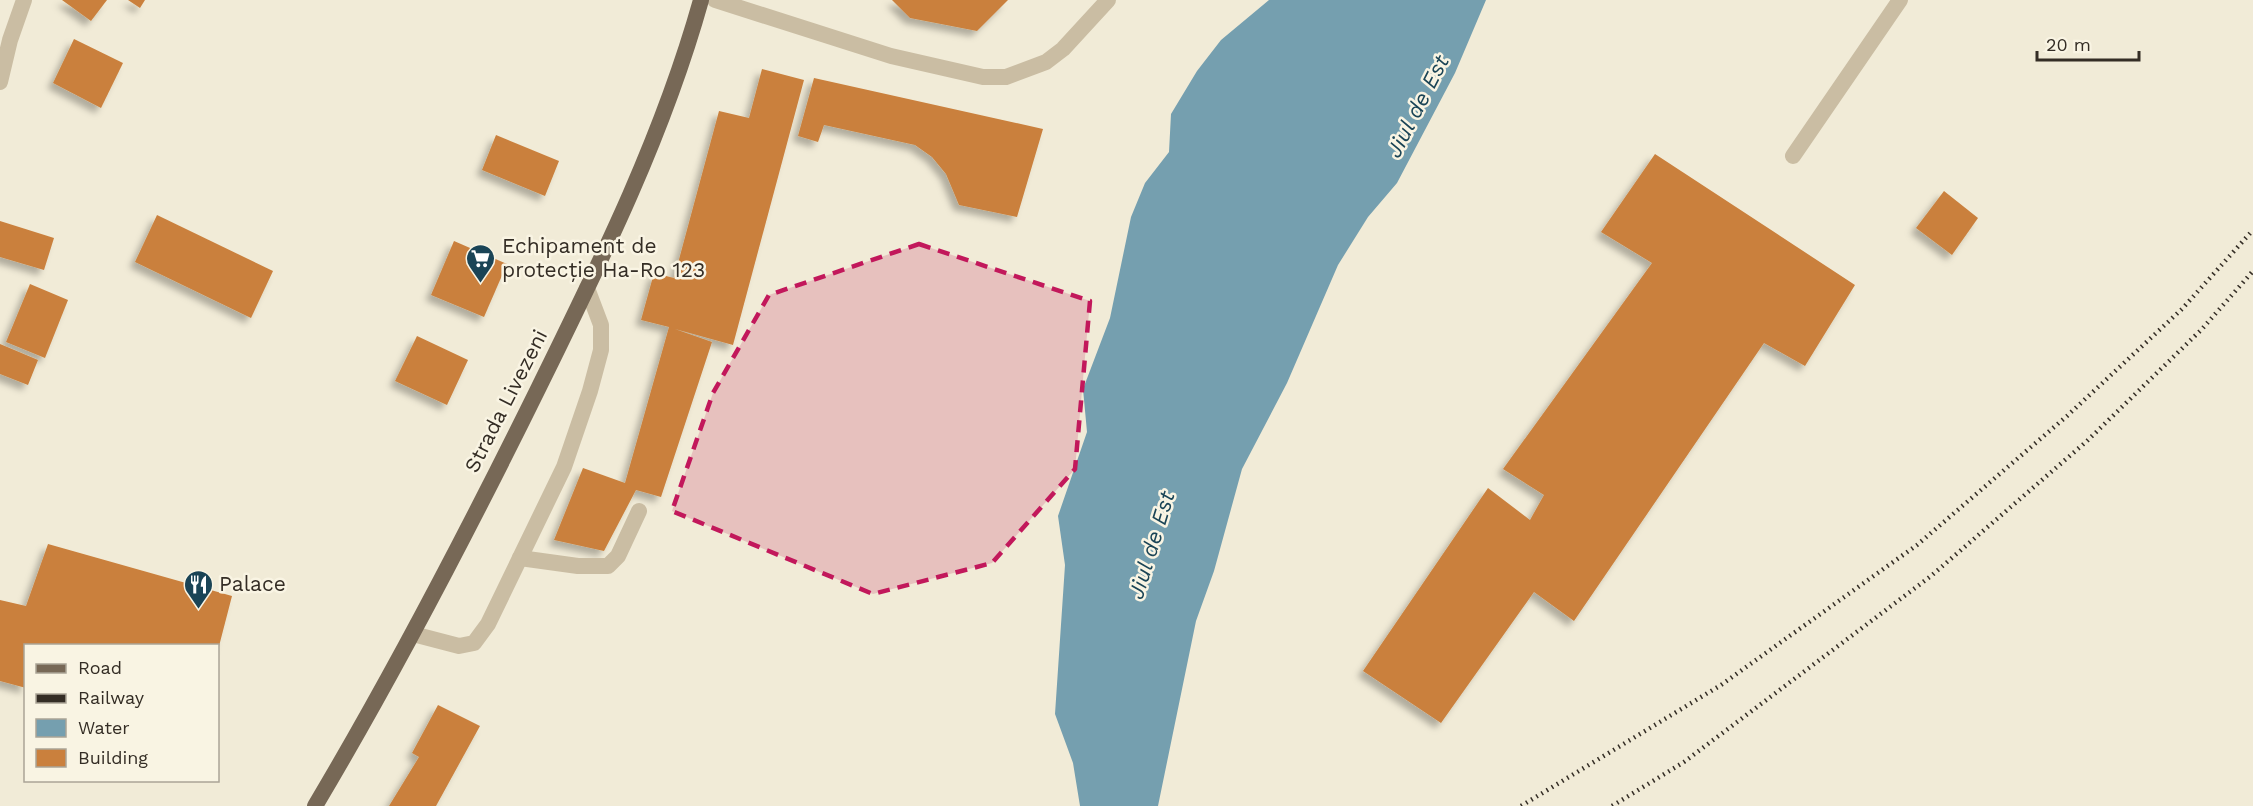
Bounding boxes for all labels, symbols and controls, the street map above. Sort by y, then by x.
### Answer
scale bar [2037,24,2139,62]
text: 20 m [2046,34,2091,55]
water label: Jiul de Est [1381,50,1454,162]
place label: Echipament de protecție Ha-Ro 123 [502,233,705,282]
supermarket icon: Echipament de protecție Ha-Ro 123 [465,242,497,284]
street label: Strada Livezeni [459,325,552,476]
water label: Jiul de Est [1123,487,1180,602]
restaurant icon: Palace [182,568,214,610]
place label: Palace [219,571,286,596]
legend [24,644,219,782]
text: Road [78,657,122,678]
text: Railway [78,687,145,708]
text: Water [78,717,130,738]
text: Building [78,747,148,768]

